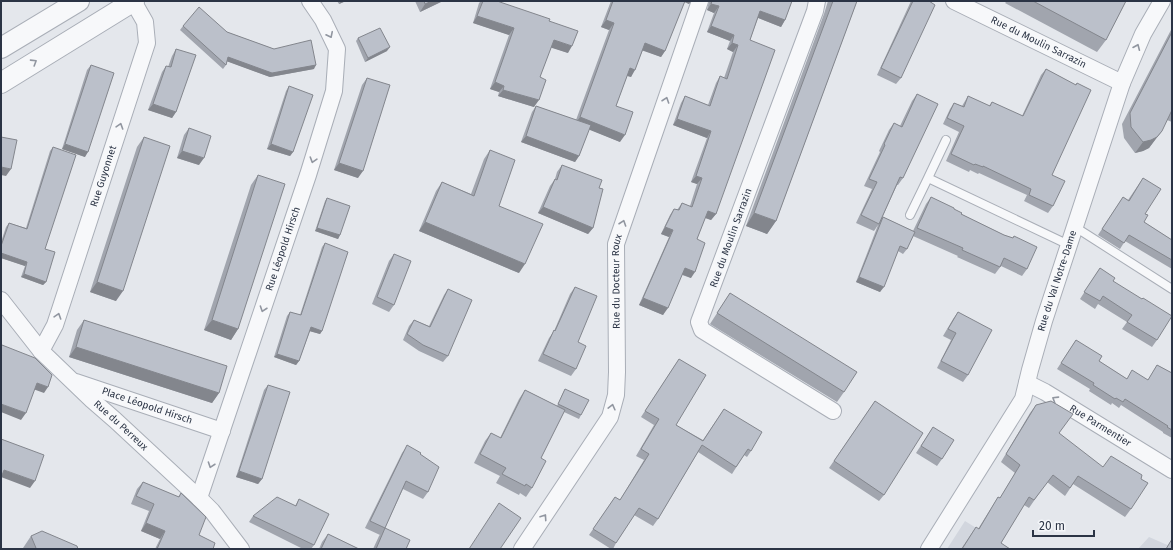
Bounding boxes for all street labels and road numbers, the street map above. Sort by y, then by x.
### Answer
street label: Rue du Moulin Sarrazin [989,14,1088,71]
street label: Rue Guyonnet [88,144,119,208]
street label: Rue du Moulin Sarrazin [707,187,755,289]
street label: Rue Léopold Hirsch [263,205,303,292]
street label: Rue du Val Notre-Dame [1035,229,1079,333]
street label: Rue du Docteur Roux [610,232,625,329]
street label: Place Léopold Hirsch [100,385,194,427]
street label: Rue du Perreux [91,398,150,453]
street label: Rue Parmentier [1067,402,1133,450]

